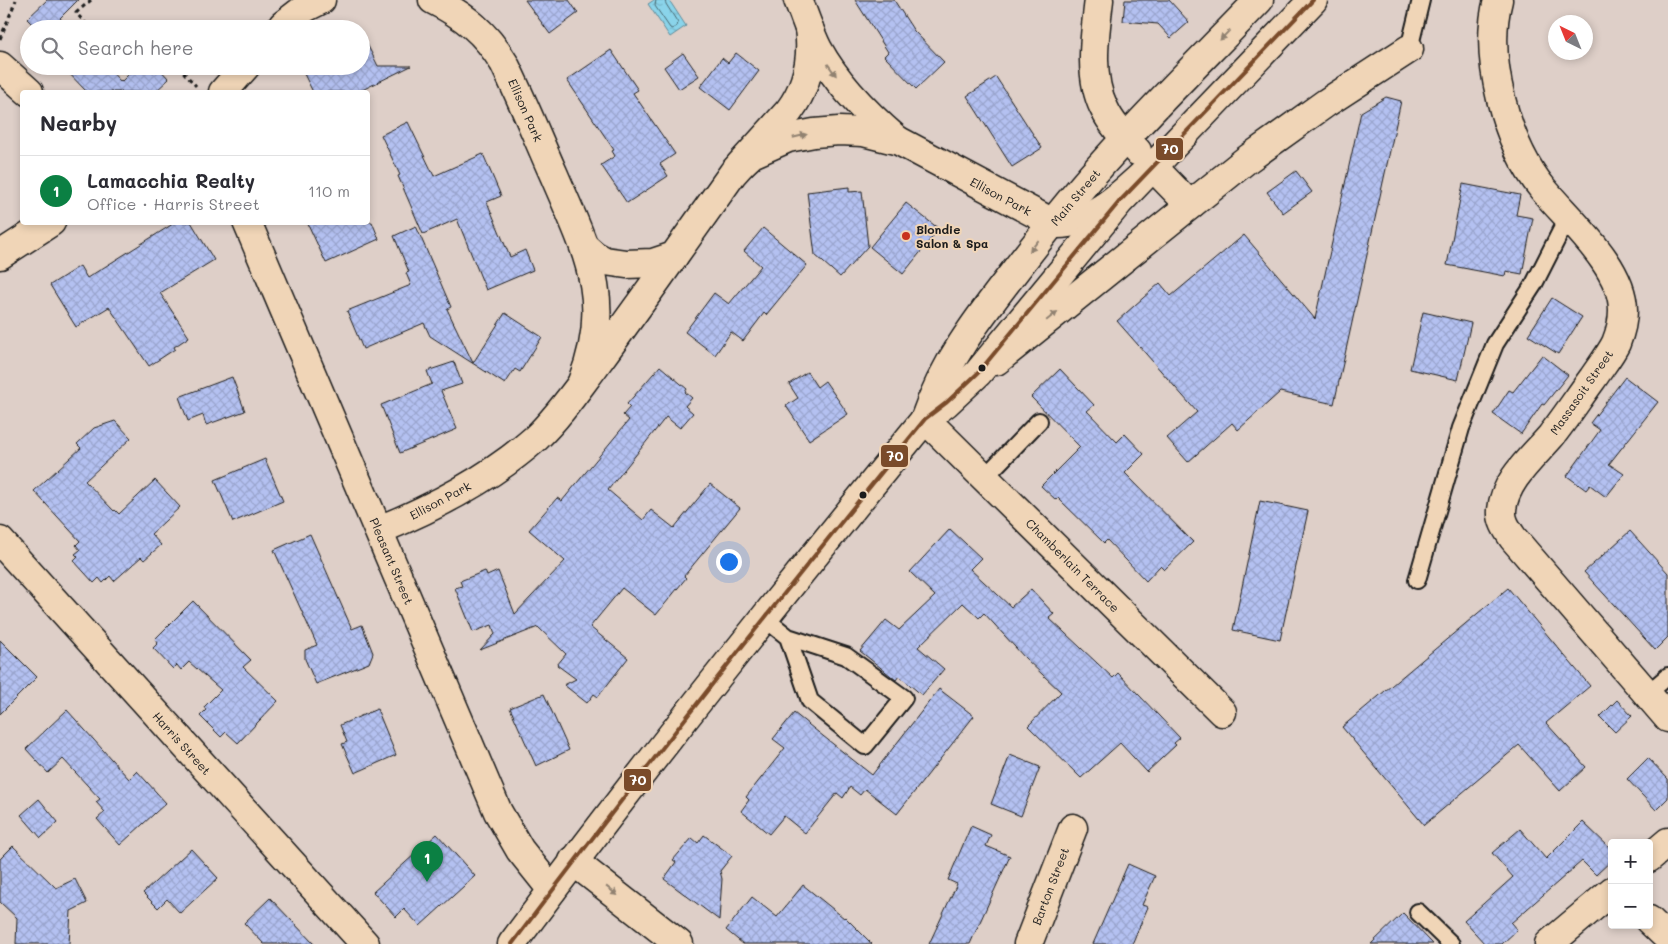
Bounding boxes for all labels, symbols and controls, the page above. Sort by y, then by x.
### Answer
north arrow [1548,15,1593,60]
search box [20,20,370,75]
one-way arrow [1219,29,1231,41]
icon: search [38,34,66,62]
text: Search here [78,35,194,60]
one-way arrow [827,64,837,77]
street label: Ellison Park [505,76,547,144]
text: Nearby [40,109,117,136]
one-way arrow [792,132,807,140]
line badge: 70 [1155,137,1184,161]
text: 70 [1162,139,1178,158]
street label: Main Street [1047,165,1103,229]
text: Lamacchia Realty [87,168,255,193]
street label: Ellison Park [968,173,1034,219]
text: 1 [52,180,60,201]
text: 110 m [308,180,350,201]
text: Office · Harris Street [87,193,260,214]
place label: Blondie Salon & Spa [916,221,988,251]
marker: Blondie Salon & Spa [900,230,912,242]
one-way arrow [1028,239,1039,252]
one-way arrow [1046,310,1059,321]
street label: Massasoit Street [1546,346,1616,438]
unlabelled marker [977,363,987,373]
line badge: 70 [880,444,909,468]
text: 70 [887,446,903,465]
street label: Ellison Park [407,477,473,523]
unlabelled marker [858,490,868,500]
street label: Pleasant Street [367,515,417,607]
street label: Chamberlain Terrace [1023,515,1123,615]
your location [716,549,742,575]
street label: Harris Street [149,708,215,778]
line badge: 70 [623,768,652,792]
text: 70 [630,770,646,789]
map controls [1608,839,1653,929]
button: + [1608,839,1653,884]
pin: 1 [411,841,443,882]
street label: Barton Street [1028,845,1072,927]
button: − [1608,884,1653,929]
one-way arrow [605,885,618,896]

